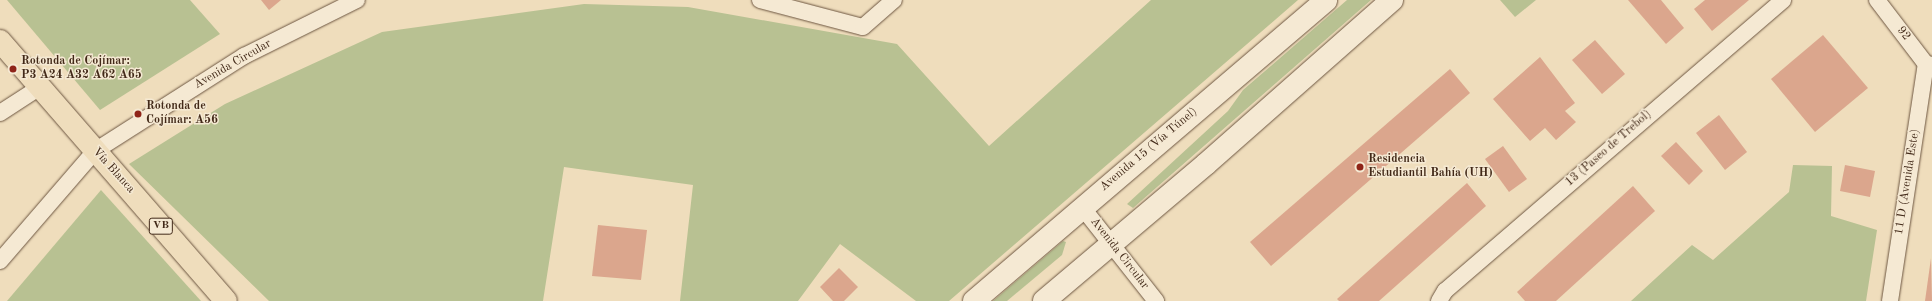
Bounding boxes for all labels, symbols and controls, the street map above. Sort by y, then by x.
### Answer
street label: 92 [1893,24,1913,44]
street label: Avenida Circular [192,37,274,93]
place label: Rotonda de Cojímar: P3 A24 A32 A62 A65 [21,55,142,83]
marker: Rotonda de Cojímar: P3 A24 A32 A62 A65 [8,64,18,74]
place label: Rotonda de Cojímar: A56 [146,100,218,128]
street label: Avenida 15 (Vía Túnel) [1097,105,1201,195]
street label: 13 (Paseo de Trebol) [1563,108,1655,190]
marker: Rotonda de Cojímar: A56 [133,109,143,119]
street label: 11 D (Avenida Este) [1893,128,1923,236]
street label: Vía Blanca [89,145,137,197]
place label: Residencia Estudiantil Bahía (UH) [1368,153,1493,181]
marker: Residencia Estudiantil Bahía (UH) [1355,162,1365,172]
street label: Avenida Circular [1087,215,1151,293]
road number: VB [148,217,174,235]

